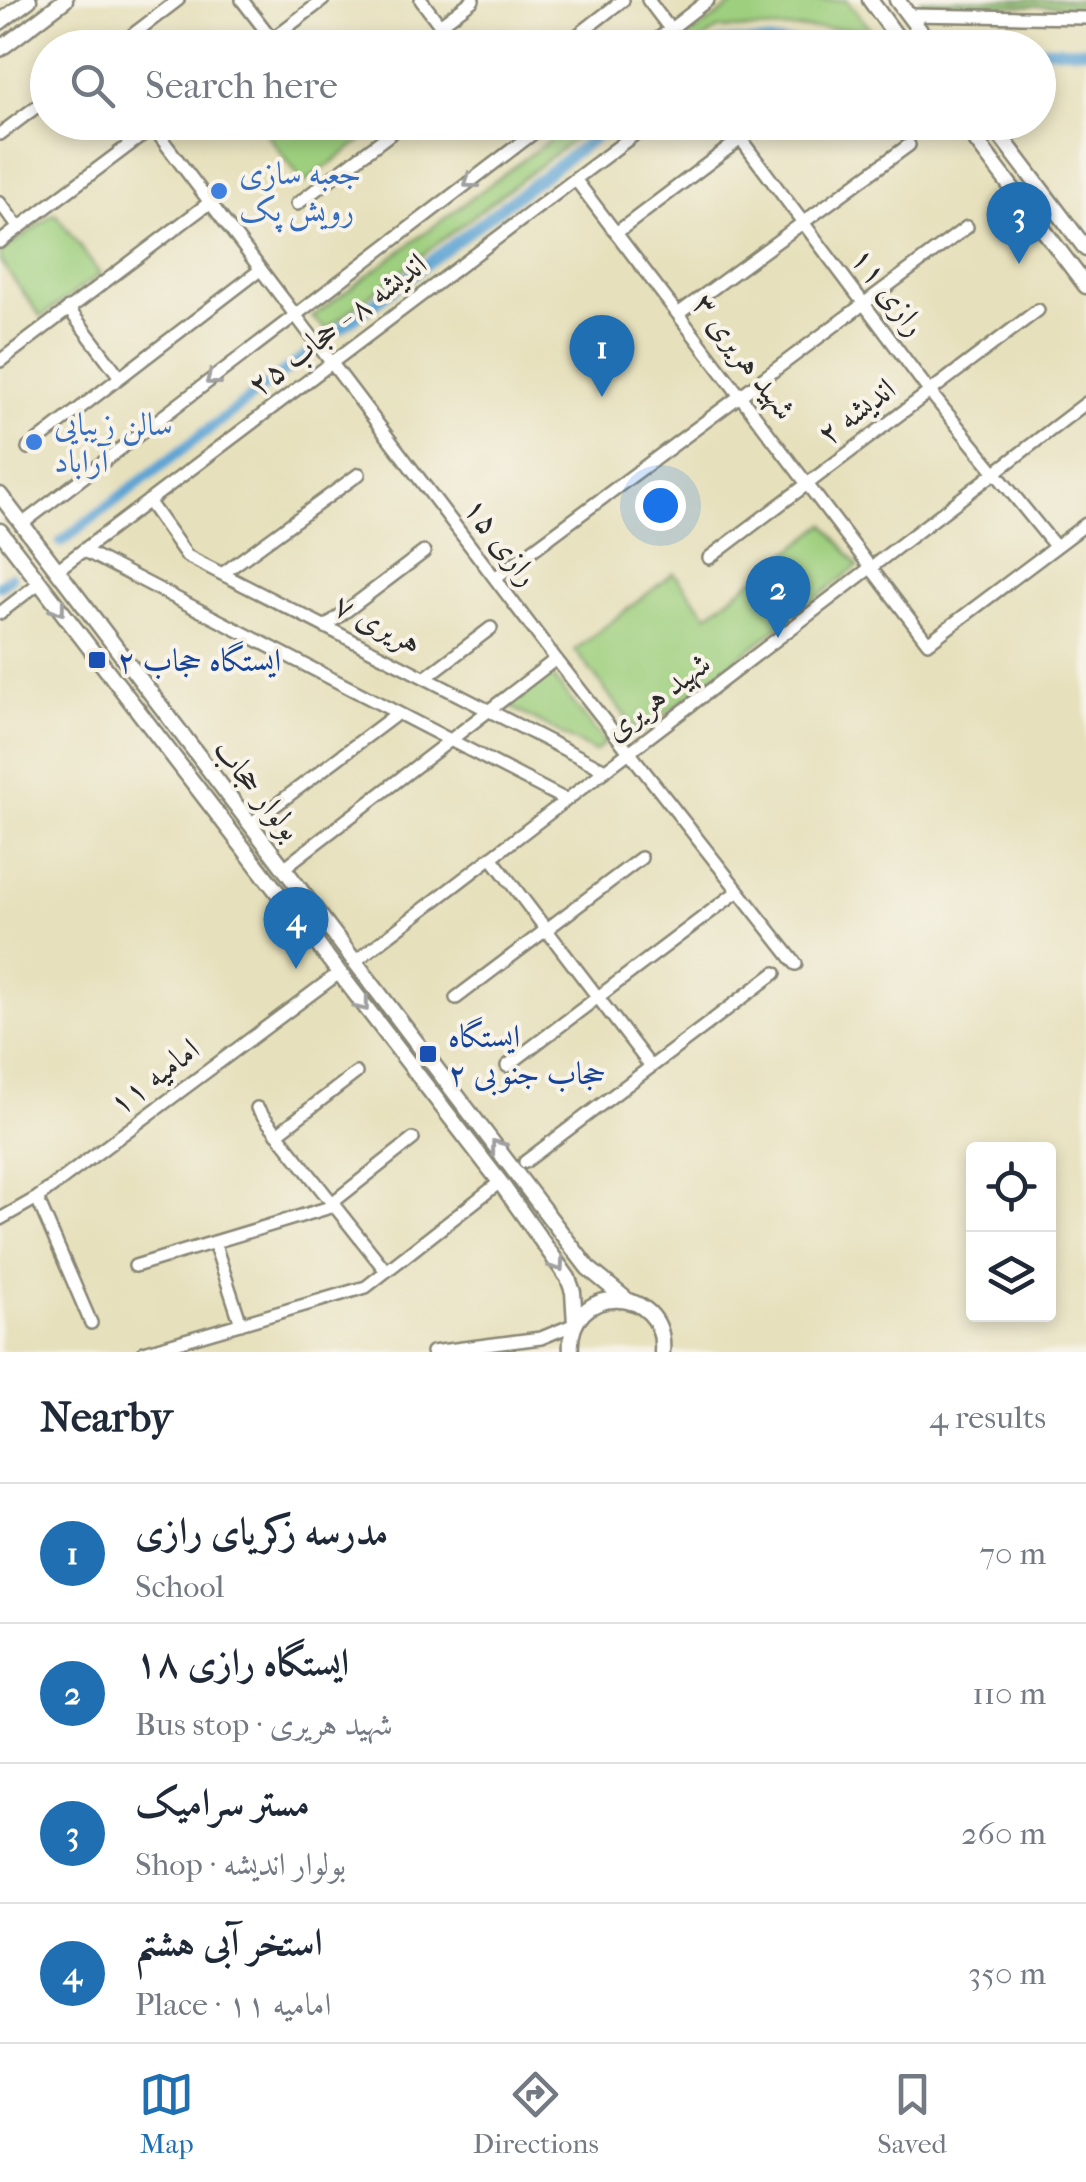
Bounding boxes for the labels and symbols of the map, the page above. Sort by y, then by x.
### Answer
place label: جعبه سازی رویش پک [239,155,361,233]
one-way arrow [463,170,481,187]
marker: جعبه سازی رویش پک [208,180,230,202]
pin: 3 [986,182,1052,264]
street label: رازی ۱۱ [843,240,934,343]
street label: اندیشه ۸ - حجاب ۲۵ [241,245,435,404]
street label: شهید هریری ۳ [683,286,804,428]
pin: 1 [570,314,634,397]
one-way arrow [205,367,223,384]
street label: اندیشه ۲ [810,370,903,453]
place label: سالن زیبایی آراباد [54,406,173,480]
marker: سالن زیبایی آراباد [23,431,45,453]
your location [635,480,686,531]
street label: رازی ۱۵ [456,490,547,593]
pin: 2 [746,556,810,638]
street label: هریری ۷ [327,586,428,663]
one-way arrow [47,598,64,616]
place label: ایستگاه حجاب ۲ [117,640,281,680]
street label: شهید هریری [597,645,719,750]
marker: ایستگاه حجاب ۲ [86,649,108,671]
street label: بولوار حجاب [205,731,310,848]
pin: 4 [264,886,328,969]
one-way arrow [352,994,369,1012]
place label: ایستگاه حجاب جنوبی ۲ [448,1016,606,1096]
street label: امامیه ۱۱ [102,1031,207,1122]
marker: ایستگاه حجاب جنوبی ۲ [417,1043,439,1065]
one-way arrow [492,1139,509,1157]
one-way arrow [546,1253,564,1272]

